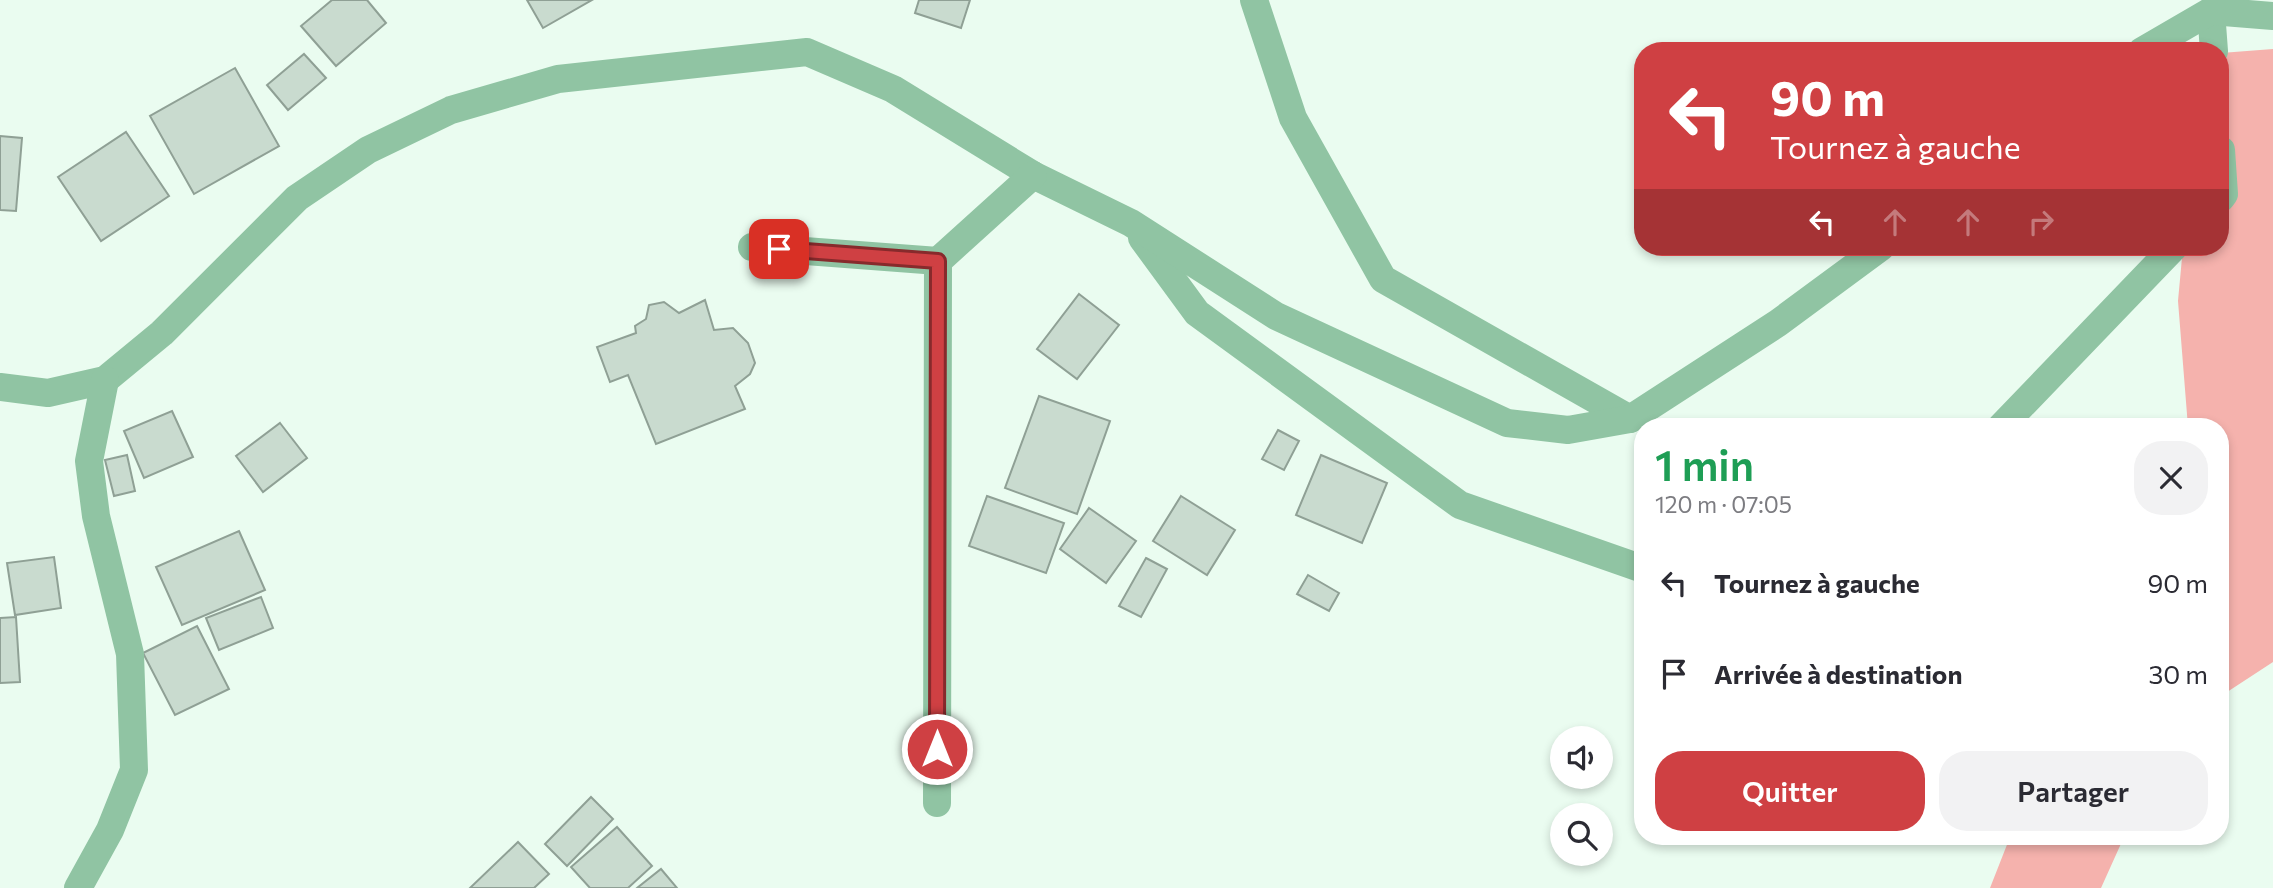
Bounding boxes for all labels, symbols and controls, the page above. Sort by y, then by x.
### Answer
text: 90 m [1770,66,1885,126]
icon: left [1655,70,1746,161]
text: Tournez à gauche [1770,126,2021,166]
icon: left [1803,203,1841,241]
icon: ahead [1876,203,1914,241]
icon: ahead [1949,203,1987,241]
icon: right [2022,203,2060,241]
pin [749,219,809,279]
icon: arrive [760,230,798,268]
text: 1 min [1655,438,1754,490]
button: close [2134,441,2208,515]
text: 120 m · 07:05 [1655,490,1792,518]
icon: left [1655,564,1693,602]
text: Tournez à gauche [1714,567,1920,598]
text: 90 m [2148,567,2208,598]
icon: arrive [1655,655,1693,693]
text: Arrivée à destination [1714,658,1962,689]
text: 30 m [2149,658,2208,689]
position arrow [900,712,974,786]
map controls [1550,726,1613,866]
button: sound [1550,726,1613,789]
button: Quitter [1655,751,1925,831]
button: Partager [1939,751,2208,831]
button: search [1550,803,1613,866]

